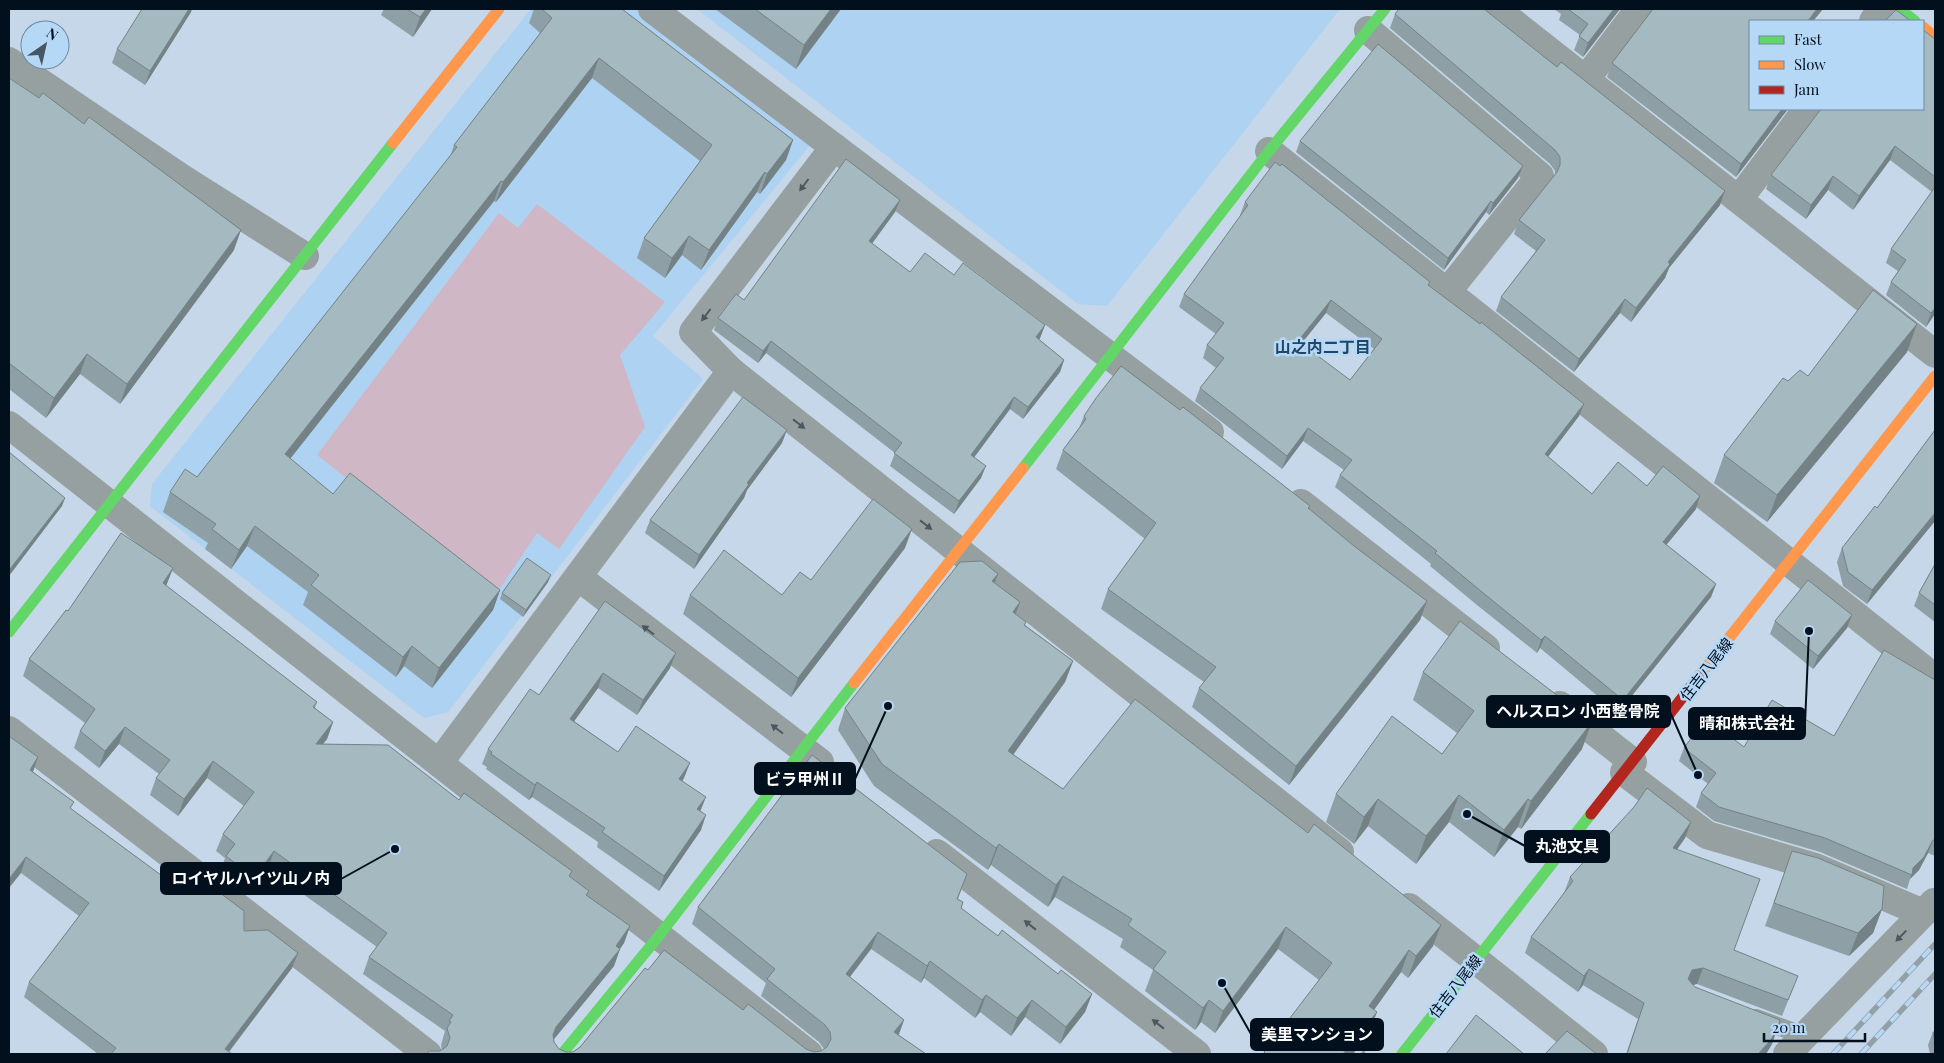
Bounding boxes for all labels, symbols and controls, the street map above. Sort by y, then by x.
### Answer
north arrow [20,20,70,70]
legend [1749,20,1924,110]
text: N [43,23,62,45]
text: Fast [1794,29,1823,49]
text: Slow [1794,54,1826,74]
text: Jam [1793,79,1820,99]
one-way arrow [799,178,810,191]
one-way arrow [701,308,711,321]
district label: 山之内二丁目 [1275,336,1371,357]
one-way arrow [792,419,805,430]
one-way arrow [919,520,933,530]
one-way arrow [641,625,655,635]
street label: 住吉八尾線 [1675,633,1737,705]
callout: ヘルスロン 小西整骨院 [1487,696,1670,727]
text: ヘルスロン 小西整骨院 [1496,700,1660,721]
callout: 晴和株式会社 [1689,708,1805,739]
text: 晴和株式会社 [1699,712,1795,733]
one-way arrow [771,723,784,734]
callout: ビラ甲州Ⅱ [755,763,855,794]
text: ビラ甲州Ⅱ [765,768,845,789]
callout: 丸池文具 [1525,831,1609,862]
text: 丸池文具 [1535,835,1599,856]
callout: ロイヤルハイツ山ノ内 [161,863,341,894]
text: ロイヤルハイツ山ノ内 [171,867,331,888]
one-way arrow [1024,919,1037,930]
one-way arrow [1895,929,1907,941]
street label: 住吉八尾線 [1424,950,1486,1022]
scale bar [1764,1010,1865,1042]
text: 20 m [1772,1017,1806,1037]
one-way arrow [1152,1019,1165,1030]
callout: 美里マンション [1251,1019,1383,1050]
text: 美里マンション [1261,1023,1373,1044]

